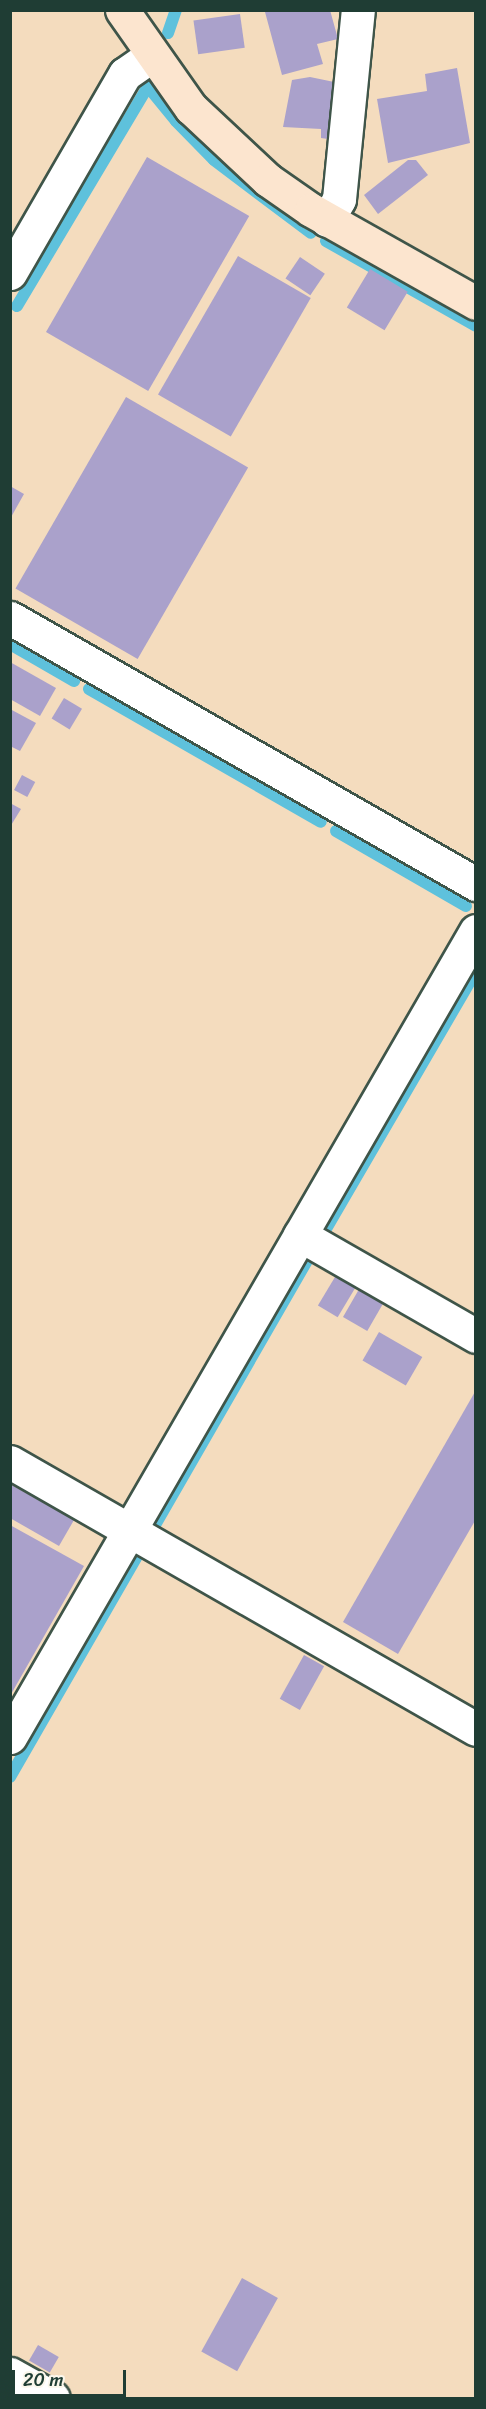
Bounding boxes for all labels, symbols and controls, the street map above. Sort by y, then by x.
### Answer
scale bar [15,2358,129,2396]
text: 20 m [23,2364,63,2396]

